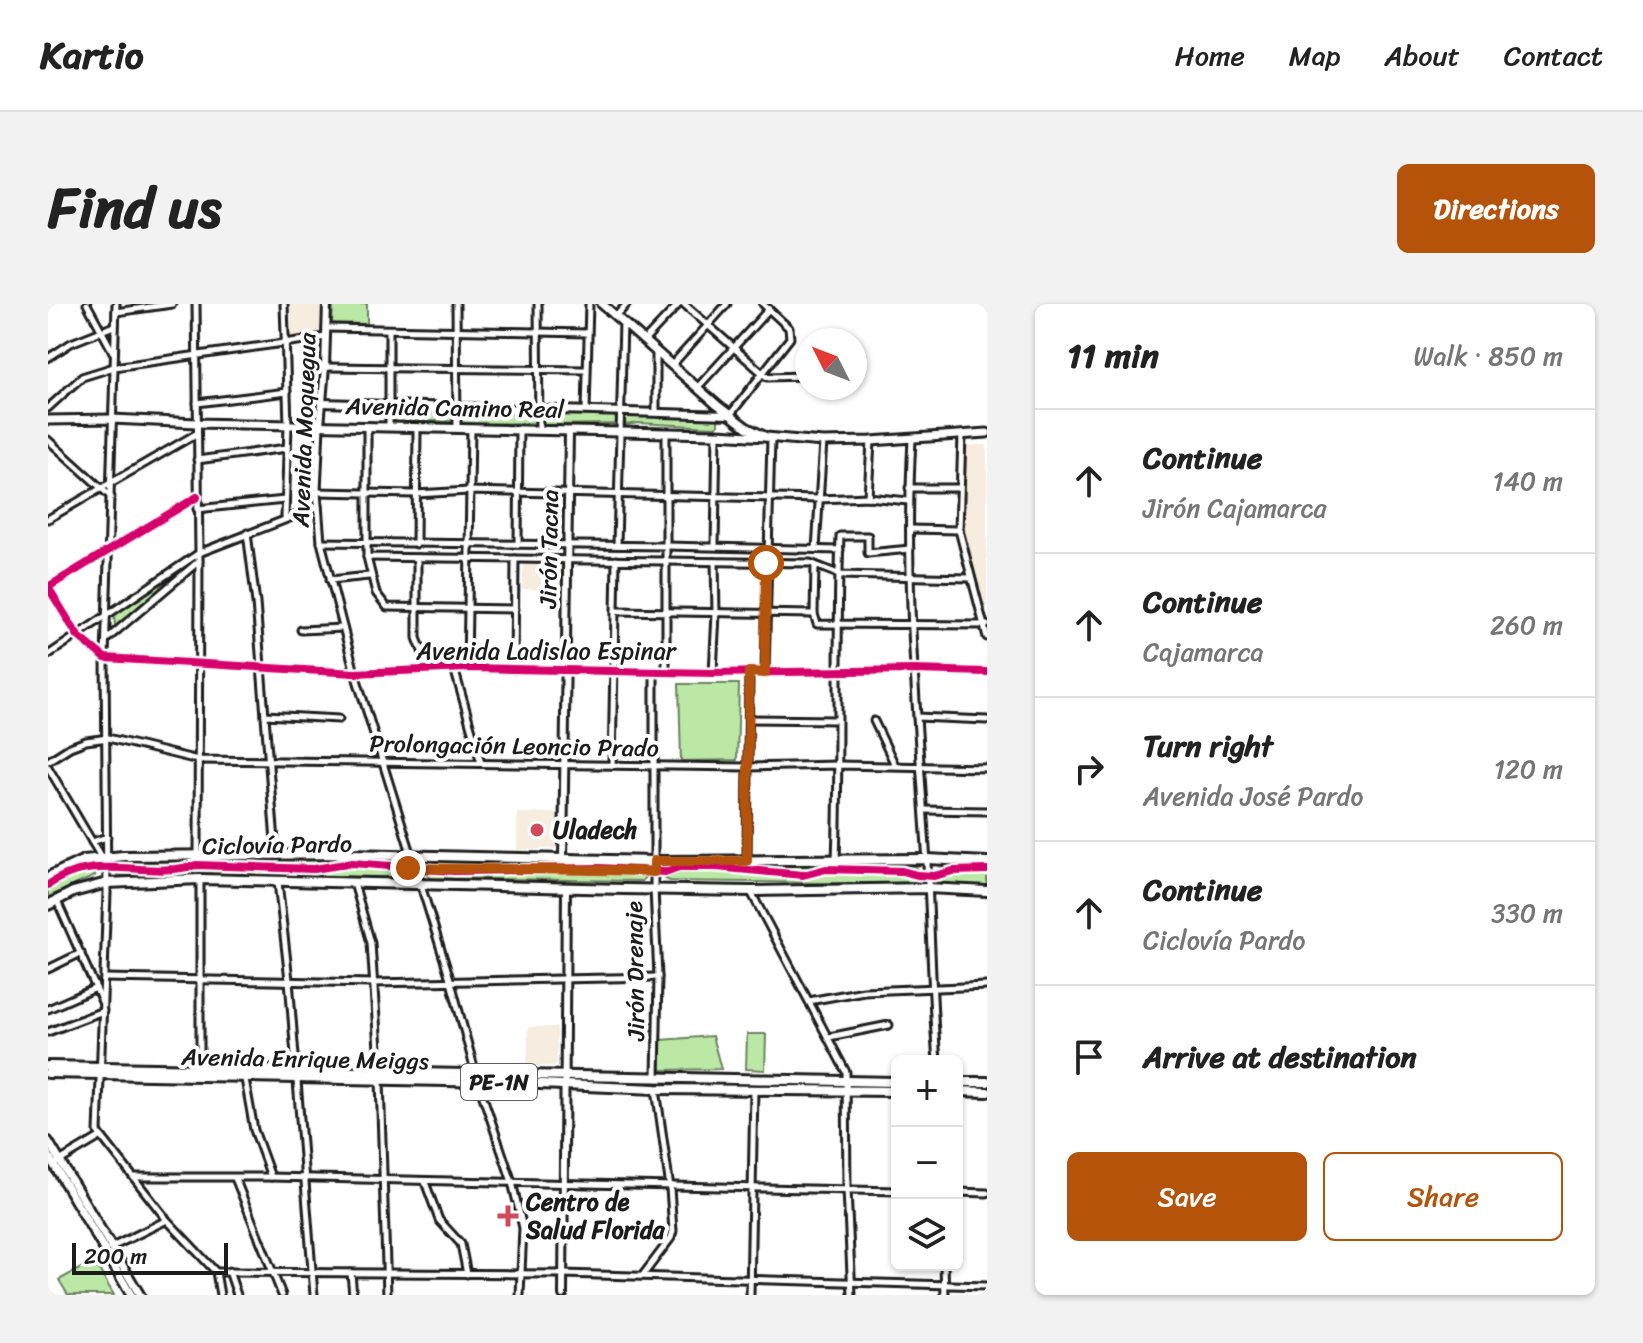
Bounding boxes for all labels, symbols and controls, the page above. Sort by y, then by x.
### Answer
text: Kartio [40,22,144,89]
text: Home [1175,31,1245,80]
text: Map [1289,31,1340,80]
text: About [1384,31,1460,80]
text: Contact [1504,31,1603,80]
text: Find us [48,159,221,258]
button: Directions [1397,164,1595,253]
text: 11 min [1067,326,1159,386]
north arrow [795,328,867,400]
street label: Avenida Moquegua [280,331,328,529]
text: Walk · 850 m [1413,333,1563,379]
street label: Avenida Camino Real [344,385,566,431]
text: Continue [1143,431,1262,485]
text: 140 m [1492,458,1563,504]
icon: ahead [1067,459,1111,503]
text: Jirón Cajamarca [1143,485,1327,531]
street label: Jirón Tacna [527,489,571,610]
route start [748,545,784,581]
text: Continue [1143,575,1262,629]
text: 260 m [1490,602,1563,648]
icon: ahead [1067,603,1111,647]
text: Cajamarca [1143,629,1263,675]
street label: Avenida Ladislao Espinar [415,630,678,672]
text: Turn right [1143,719,1273,773]
street label: Prolongación Leoncio Prado [369,722,659,770]
text: 120 m [1494,746,1563,792]
icon: right [1067,747,1111,791]
text: Avenida José Pardo [1143,773,1363,819]
place label: Uladech [553,809,638,851]
marker: Uladech [528,821,546,839]
street label: Ciclovía Pardo [202,823,352,867]
route end [390,850,426,886]
text: Continue [1143,863,1262,917]
text: 330 m [1491,890,1563,936]
icon: ahead [1067,891,1111,935]
street label: Jirón Drenaje [613,900,657,1042]
text: Ciclovía Pardo [1143,917,1305,963]
text: Arrive at destination [1143,1030,1417,1084]
icon: arrive [1067,1035,1111,1079]
street label: Avenida Enrique Meiggs [180,1036,429,1082]
map controls [891,1055,963,1271]
button: + [891,1055,963,1127]
road number: PE-1N [461,1064,537,1100]
button: − [891,1127,963,1199]
button: Save [1067,1152,1307,1241]
button: Share [1323,1152,1563,1241]
place label: Centro de Salud Florida [525,1181,666,1251]
button: layers [891,1199,963,1271]
marker: Centro de Salud Florida [497,1205,519,1227]
text: 200 m [84,1237,147,1276]
scale bar [72,1239,228,1275]

